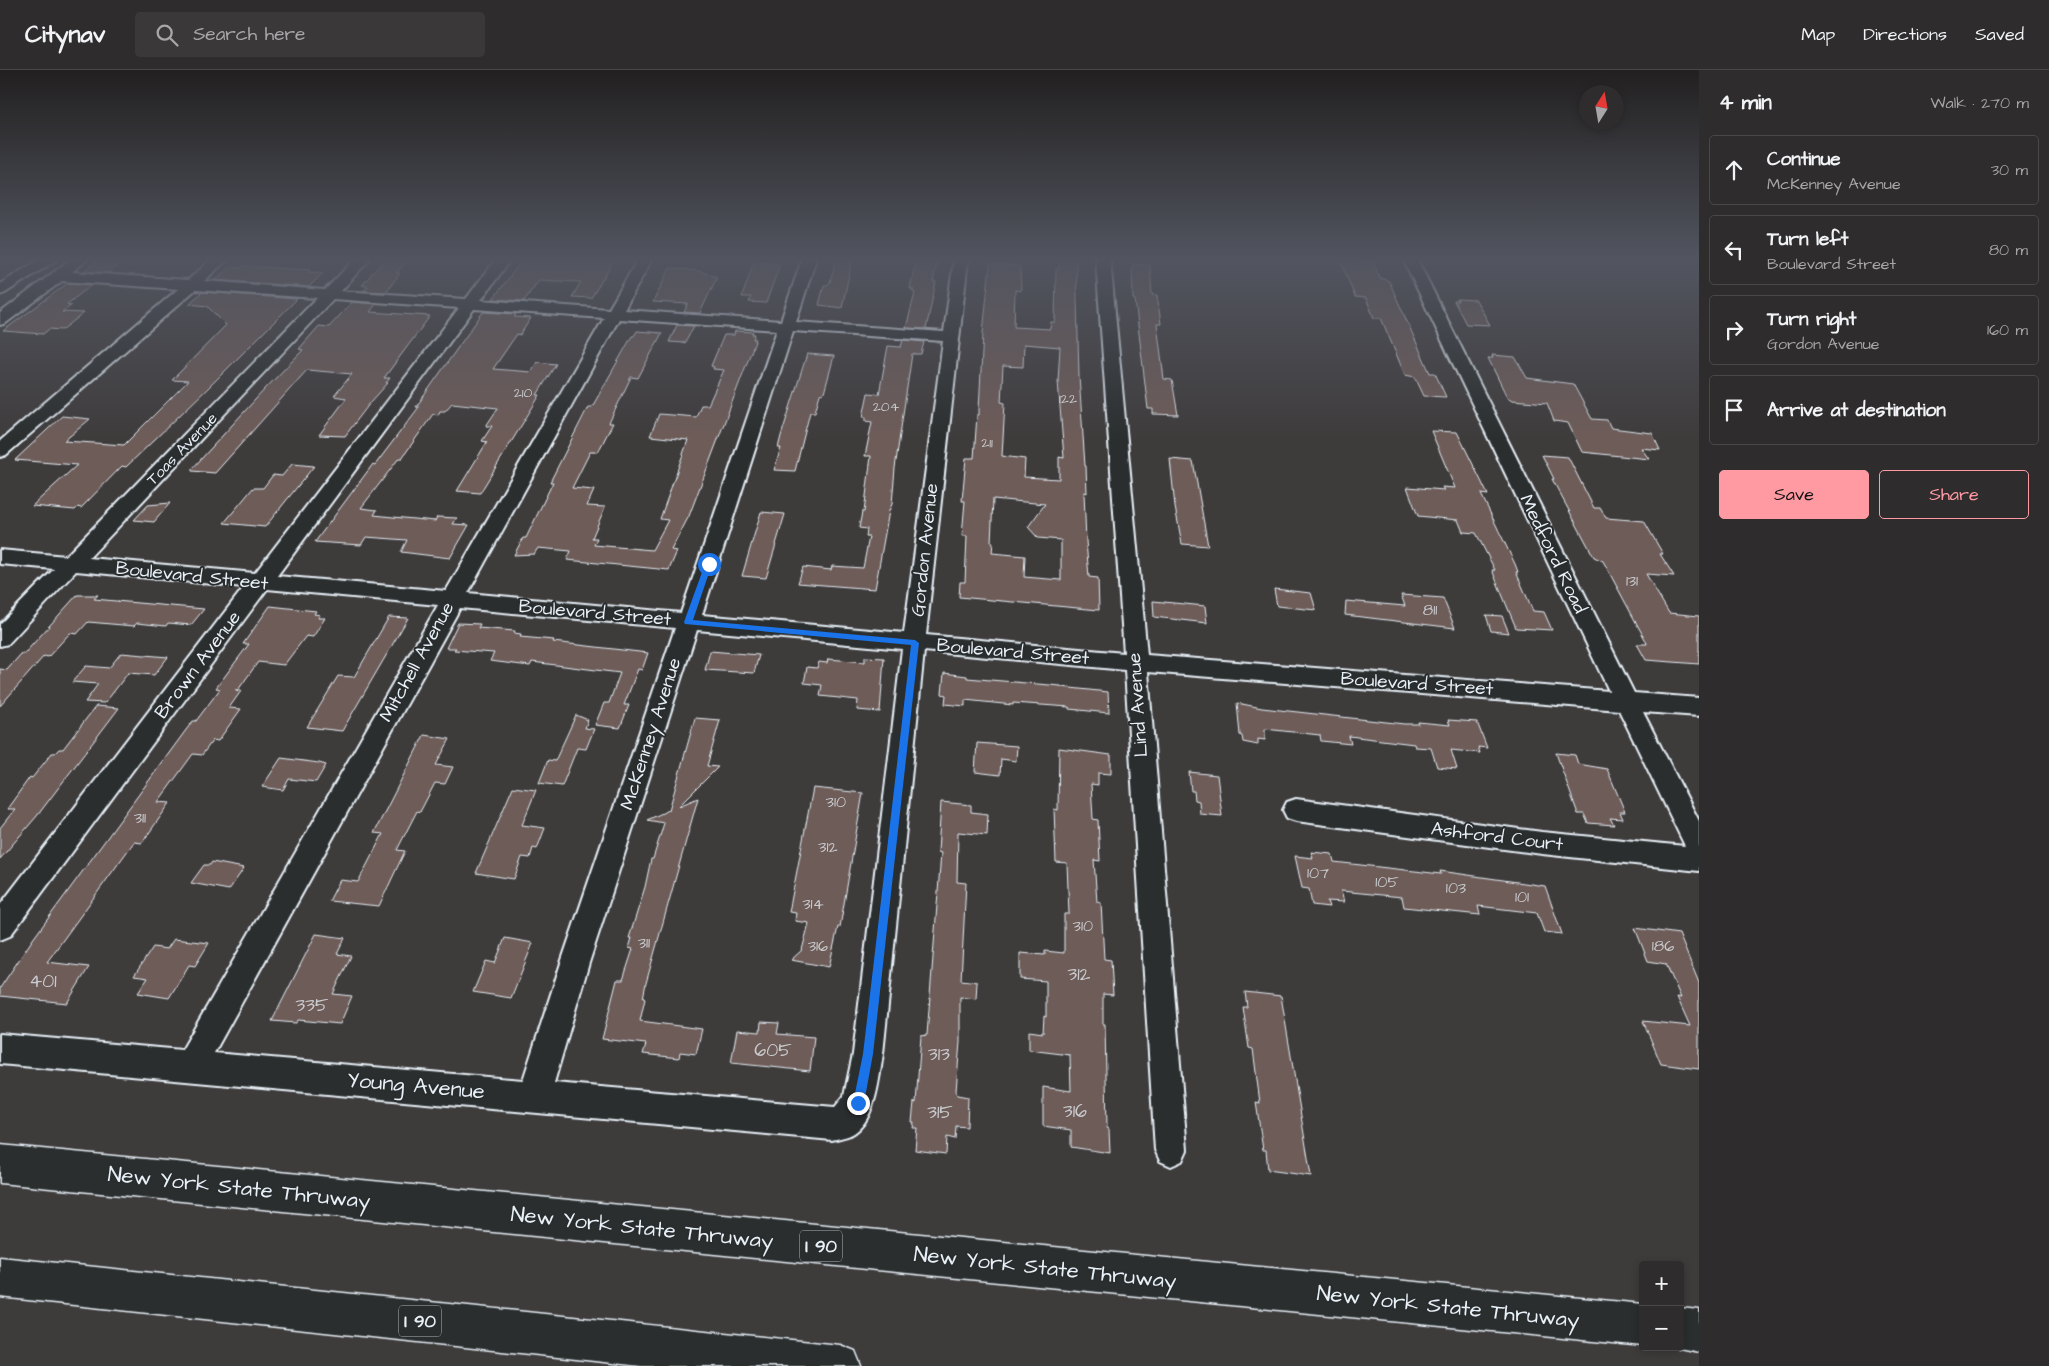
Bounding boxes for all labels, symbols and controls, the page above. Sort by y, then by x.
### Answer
search box [135,12,485,57]
text: Citynav [25,18,105,52]
icon: search [153,21,181,49]
text: Search here [193,21,305,48]
text: Map [1801,22,1835,47]
text: Directions [1863,22,1947,47]
text: Saved [1975,22,2024,47]
north arrow [1579,85,1624,130]
text: 4 min [1719,88,1772,117]
text: Walk · 270 m [1930,92,2029,114]
text: Continue [1767,146,1841,173]
icon: ahead [1720,156,1748,184]
text: 30 m [1991,159,2028,181]
text: McKenney Avenue [1767,173,1901,195]
text: Turn left [1767,226,1848,253]
icon: left [1720,236,1748,264]
text: 80 m [1989,239,2028,261]
text: Boulevard Street [1767,253,1896,275]
text: Turn right [1767,306,1856,333]
icon: right [1720,316,1748,344]
text: 160 m [1987,319,2028,341]
text: Gordon Avenue [1767,333,1880,355]
house number: 210 [514,383,532,403]
house number: 122 [1059,389,1077,409]
icon: arrive [1720,396,1748,424]
house number: 204 [873,397,900,417]
text: Arrive at destination [1767,397,1946,424]
street label: Toas Avenue [142,407,223,490]
house number: 211 [981,433,993,453]
button: Save [1719,470,1869,519]
button: Share [1879,470,2029,519]
street label: Gordon Avenue [905,482,945,618]
street label: Medford Road [1513,490,1594,618]
route start [698,553,721,576]
street label: Boulevard Street [114,555,270,597]
house number: 131 [1626,570,1638,592]
street label: Boulevard Street [518,593,673,633]
street label: Mitchell Avenue [373,597,461,727]
house number: 811 [1423,599,1437,621]
street label: Brown Avenue [148,605,248,725]
street label: Boulevard Street [936,632,1091,672]
street label: Lind Avenue [1121,652,1155,758]
street label: McKenney Avenue [614,654,689,814]
street label: Boulevard Street [1340,665,1495,703]
house number: 310 [826,791,846,813]
house number: 311 [134,807,146,829]
street label: Ashford Court [1429,816,1565,859]
house number: 312 [818,836,838,858]
house number: 107 [1307,862,1329,884]
house number: 105 [1375,871,1399,893]
house number: 103 [1446,877,1466,899]
house number: 101 [1515,886,1529,908]
house number: 314 [802,893,824,915]
house number: 310 [1073,915,1093,937]
house number: 311 [638,932,650,954]
house number: 316 [808,935,828,957]
house number: 186 [1652,935,1674,957]
house number: 312 [1068,961,1091,988]
house number: 401 [29,968,57,995]
house number: 335 [296,992,329,1019]
house number: 605 [754,1037,792,1064]
house number: 313 [928,1041,950,1068]
street label: Young Avenue [346,1065,486,1108]
route end [847,1092,870,1115]
house number: 316 [1063,1098,1087,1125]
house number: 315 [927,1099,953,1126]
street label: New York State Thruway [106,1159,372,1218]
street label: New York State Thruway [509,1199,775,1258]
road number: I 90 [800,1230,842,1262]
street label: New York State Thruway [912,1239,1178,1298]
map controls [1639,1261,1684,1351]
button: + [1639,1261,1684,1306]
street label: New York State Thruway [1315,1278,1581,1337]
road number: I 90 [399,1306,441,1336]
button: − [1639,1306,1684,1351]

